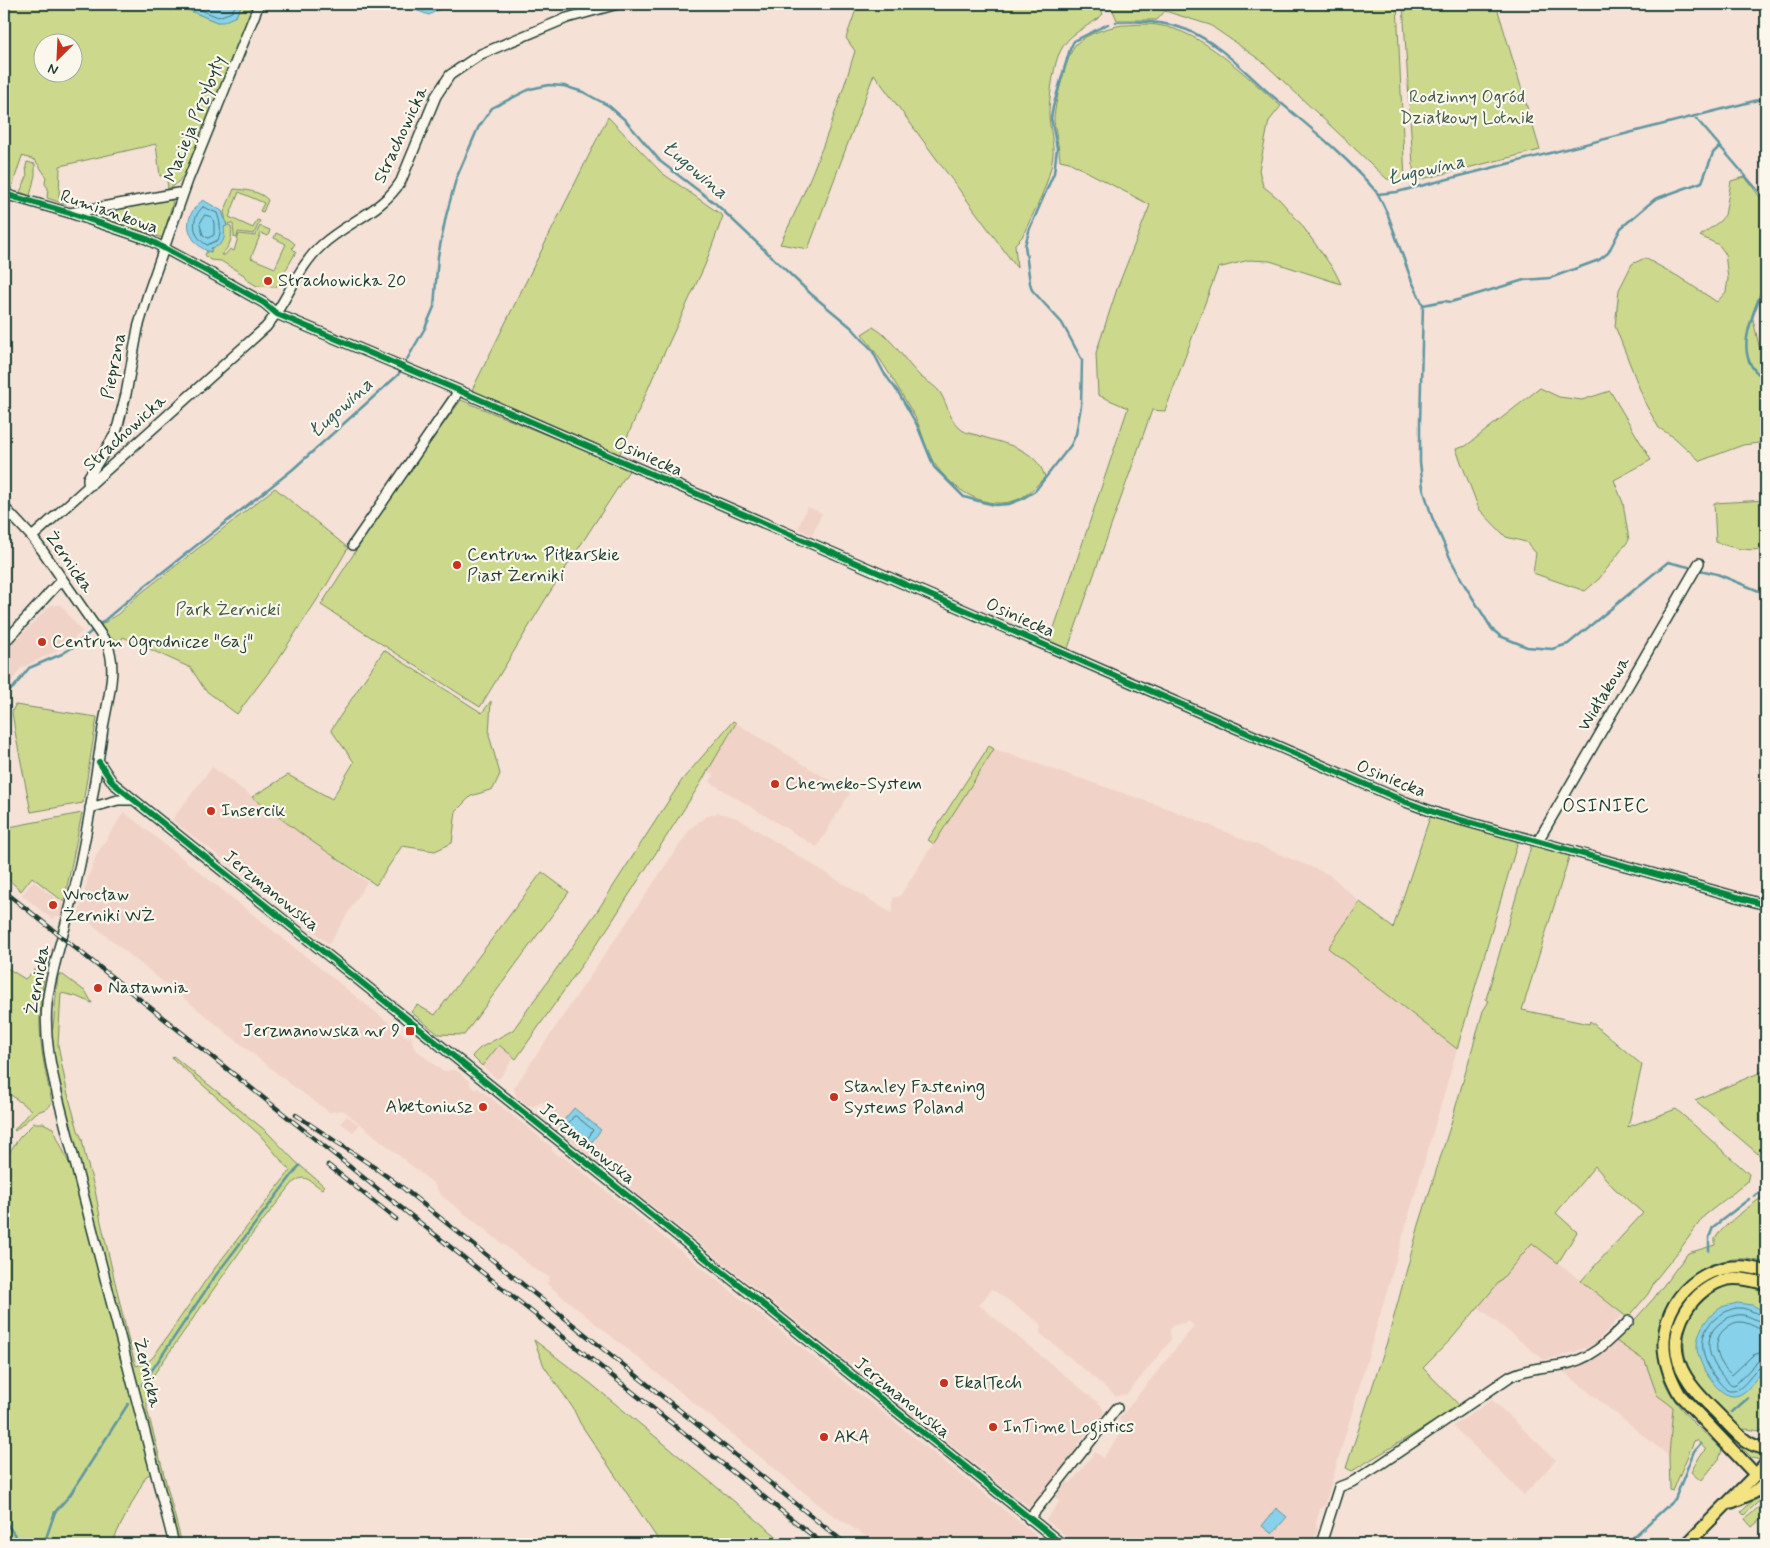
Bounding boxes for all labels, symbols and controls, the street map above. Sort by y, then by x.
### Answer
north arrow [32,32,82,82]
street label: Macieja Przybyły [159,52,231,186]
text: N [45,59,61,79]
street label: Strachowicka [368,82,434,187]
park label: Rodzinny Ogród Działkowy Lotnik [1400,85,1534,130]
water label: Ługowina [657,135,733,205]
water label: Ługowina [1385,149,1467,191]
street label: Rumiankowa [57,184,161,240]
place label: Strachowicka 20 [278,269,406,293]
marker: Strachowicka 20 [262,275,274,287]
street label: Pieprzna [96,331,132,401]
water label: Ługowina [303,372,379,444]
street label: Strachowicka [78,389,172,477]
street label: Osiniecka [610,431,686,483]
street label: Żernicka [39,526,99,598]
place label: Centrum Piłkarskie Piast Żerniki [467,543,620,588]
marker: Centrum Piłkarskie Piast Żerniki [451,559,463,571]
street label: Osiniecka [982,592,1058,644]
park label: Park Żernicki [176,598,280,622]
place label: Centrum Ogrodnicze "Gaj" [52,630,253,655]
marker: Centrum Ogrodnicze "Gaj" [36,636,48,648]
street label: Widłakowa [1572,652,1636,736]
street label: Osiniecka [1353,754,1429,804]
place label: Chemeko-System [785,772,922,796]
marker: Chemeko-System [769,778,781,790]
district label: OSINIEC [1562,794,1650,819]
place label: Insercik [221,799,285,823]
marker: Insercik [205,805,217,817]
street label: Jerzmanowska [218,845,324,937]
place label: Wrocław Żerniki WŻ [63,883,155,928]
marker: Wrocław Żerniki WŻ [47,899,59,911]
street label: Żernicka [20,943,56,1017]
place label: Nastawnia [108,976,188,1000]
marker: Nastawnia [92,982,104,994]
place label: Jerzmanowska nr 9 [243,1019,400,1043]
marker: Jerzmanowska nr 9 [404,1025,416,1037]
place label: Stanley Fastening Systems Poland [844,1075,985,1120]
marker: Stanley Fastening Systems Poland [828,1091,840,1103]
place label: Abetoniusz [386,1095,473,1119]
street label: Jerzmanowska [534,1098,640,1190]
marker: Abetoniusz [477,1101,489,1113]
street label: Żernicka [127,1336,167,1410]
street label: Jerzmanowska [849,1352,955,1444]
place label: EkalTech [954,1371,1022,1395]
marker: EkalTech [938,1377,950,1389]
place label: InTime Logistics [1003,1415,1134,1441]
marker: InTime Logistics [987,1421,999,1433]
place label: AKA [834,1425,870,1449]
marker: AKA [818,1431,830,1443]

